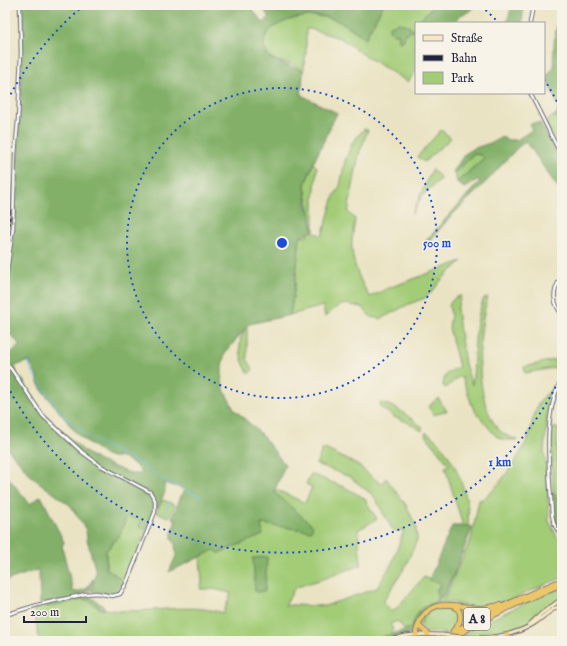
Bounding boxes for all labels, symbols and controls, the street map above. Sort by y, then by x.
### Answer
legend [415,22,545,94]
text: Straße [451,31,483,46]
text: Bahn [451,51,478,66]
text: Park [451,71,474,86]
centre of rings [275,236,289,250]
text: 500 m [423,236,452,251]
text: 1 km [489,455,512,470]
scale bar [24,598,86,624]
text: 200 m [30,605,59,620]
road number: A 8 [464,608,490,630]

